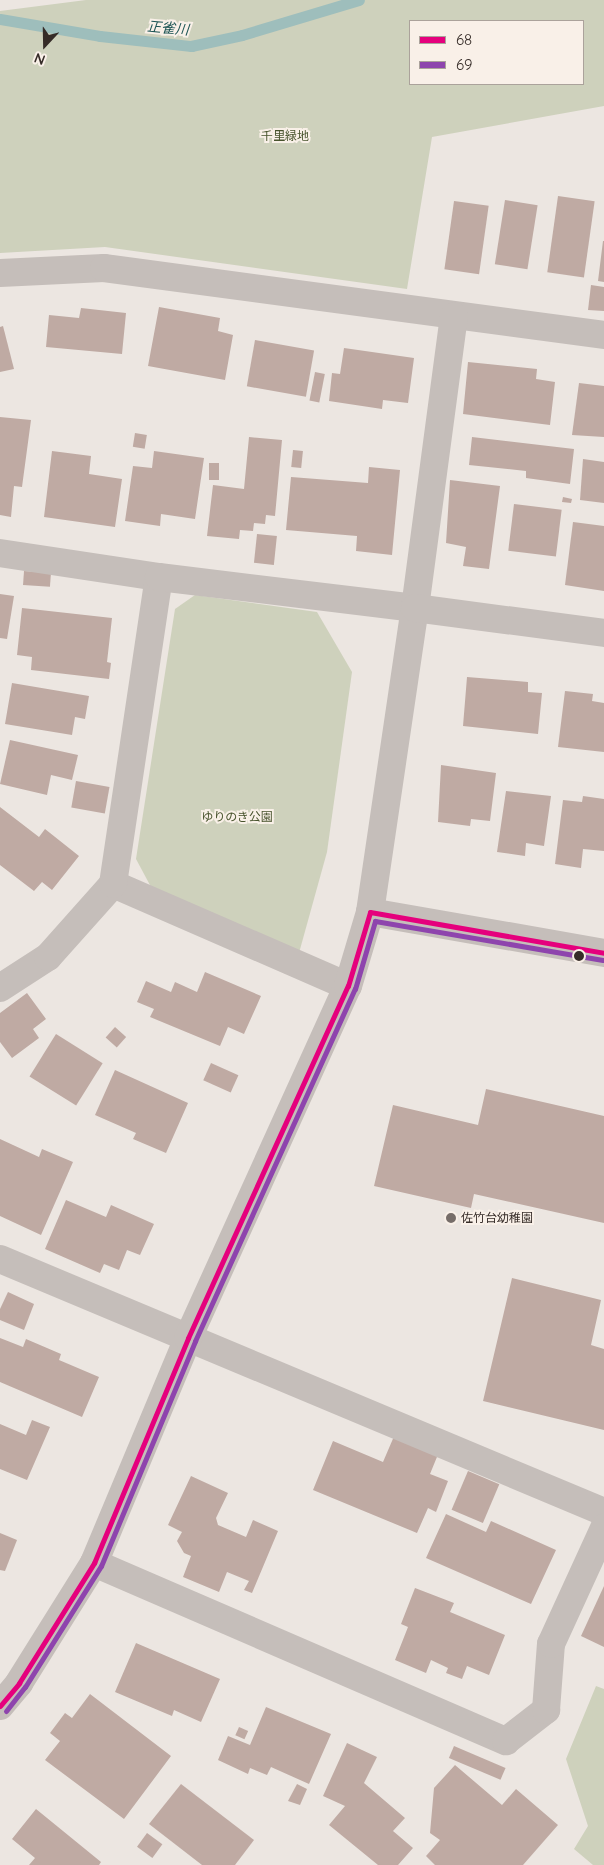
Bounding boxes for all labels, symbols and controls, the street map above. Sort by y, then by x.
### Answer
water label: 正雀川 [146,18,190,38]
north arrow [20,20,70,70]
legend [409,20,584,85]
text: 68 [456,30,472,49]
text: N [32,49,48,69]
text: 69 [456,55,472,74]
park label: 千里緑地 [261,129,309,143]
park label: ゆりのき公園 [201,810,273,824]
unlabelled marker [574,951,584,961]
place label: 佐竹台幼稚園 [461,1211,533,1225]
marker: 佐竹台幼稚園 [445,1212,457,1224]

